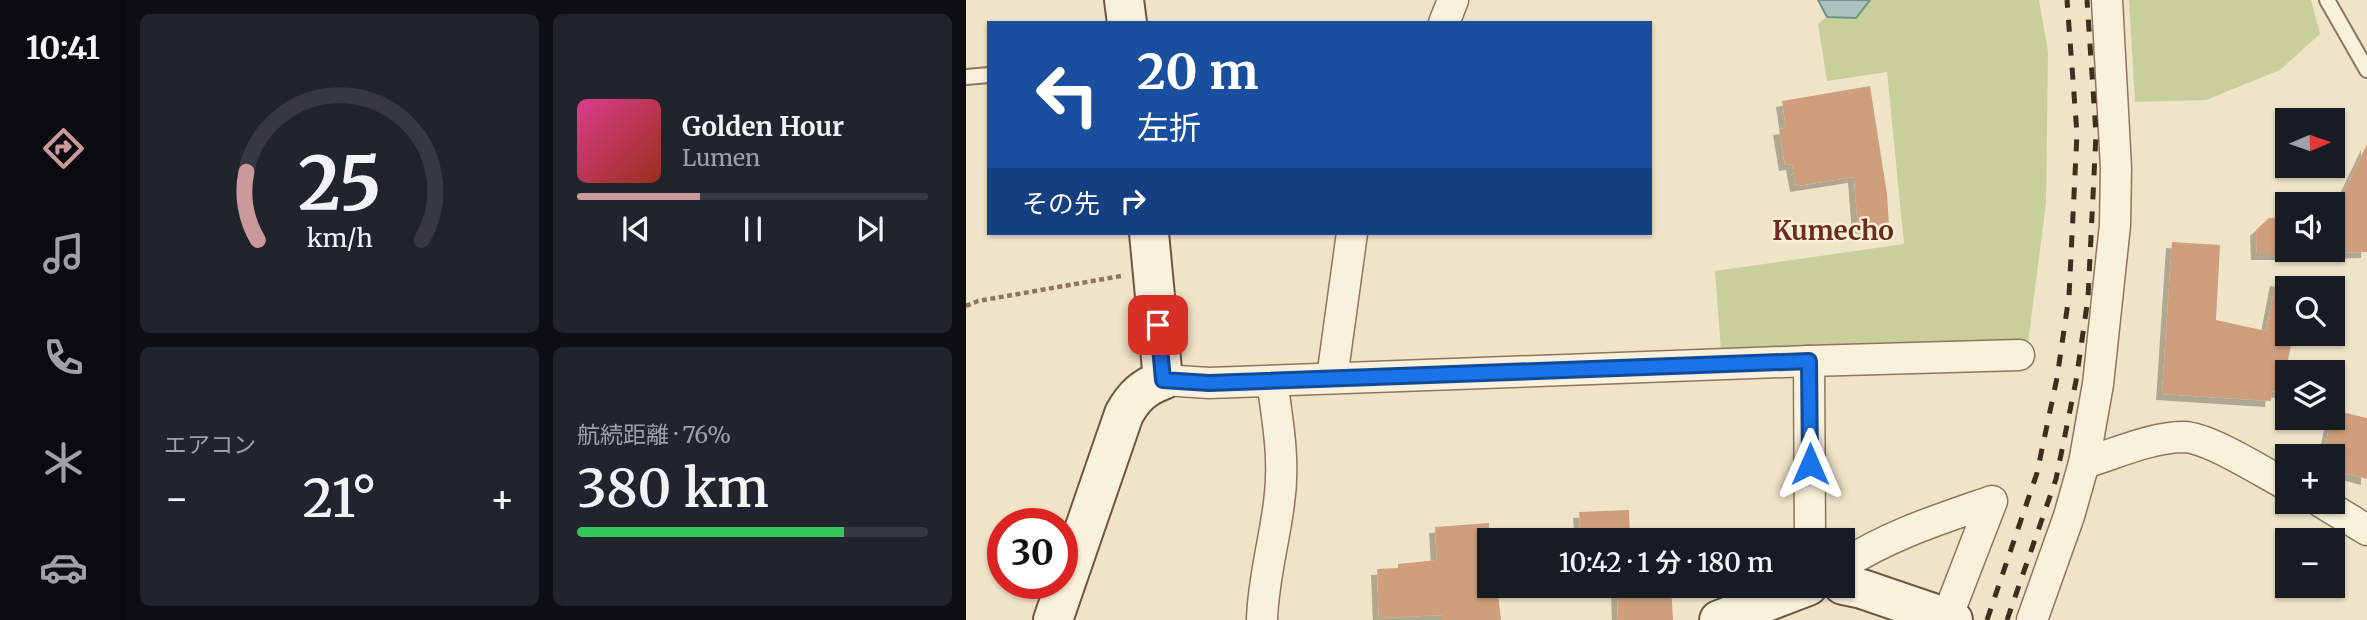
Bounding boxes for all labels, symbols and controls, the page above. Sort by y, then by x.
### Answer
text: 10:41 [26,28,100,68]
text: 20 m [1137,41,1258,102]
icon: left [1022,49,1113,140]
text: 左折 [1137,108,1201,148]
north arrow [2275,108,2345,178]
map controls [2275,108,2345,598]
text: Golden Hour [682,110,844,143]
icon: directions [39,124,88,173]
text: 25 [298,138,381,230]
text: Lumen [682,143,760,172]
icon: right [1114,182,1152,220]
text: その先 [1022,187,1100,220]
button: sound [2275,192,2345,262]
icon: previous [617,210,655,248]
icon: pause [734,210,772,248]
icon: next [851,210,889,248]
district label: Kumecho [1772,214,1894,247]
text: km/h [306,222,373,254]
icon: music [39,229,88,278]
button: search [2275,276,2345,346]
pin [1128,295,1188,355]
icon: arrive [1139,306,1177,344]
icon: phone [39,333,88,382]
button: layers [2275,360,2345,430]
text: 航続距離 · 76% [577,420,731,449]
position arrow [1773,427,1847,501]
text: エアコン [164,430,256,459]
icon: climate [39,438,88,487]
button: + [2275,444,2345,514]
text: 380 km [577,456,769,521]
text: 21° [303,466,376,531]
text: − [164,475,189,522]
text: + [490,475,515,522]
speed limit sign: 30 [987,508,1078,599]
button: − [2275,528,2345,598]
icon: car [39,543,88,592]
text: 10:42 · 1 分 · 180 m [1559,546,1773,579]

